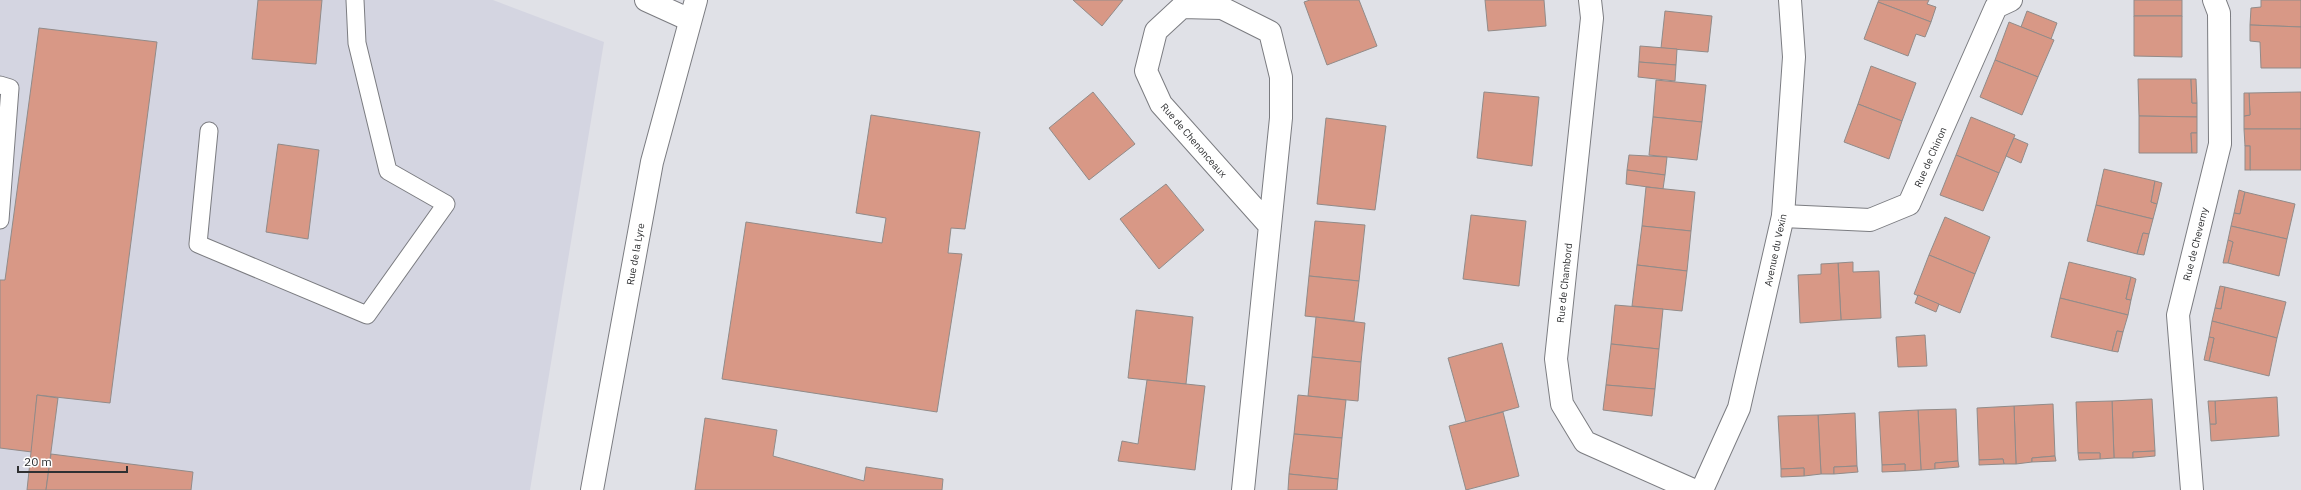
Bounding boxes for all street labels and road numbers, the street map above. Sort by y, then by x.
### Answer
street label: Rue de Chenonceaux [1158,100,1230,180]
street label: Rue de Chinon [1911,125,1950,190]
street label: Rue de Cheverny [2180,206,2211,282]
street label: Avenue du Vexin [1761,213,1790,288]
street label: Rue de la Lyre [624,222,647,286]
street label: Rue de Chambord [1554,242,1575,324]

